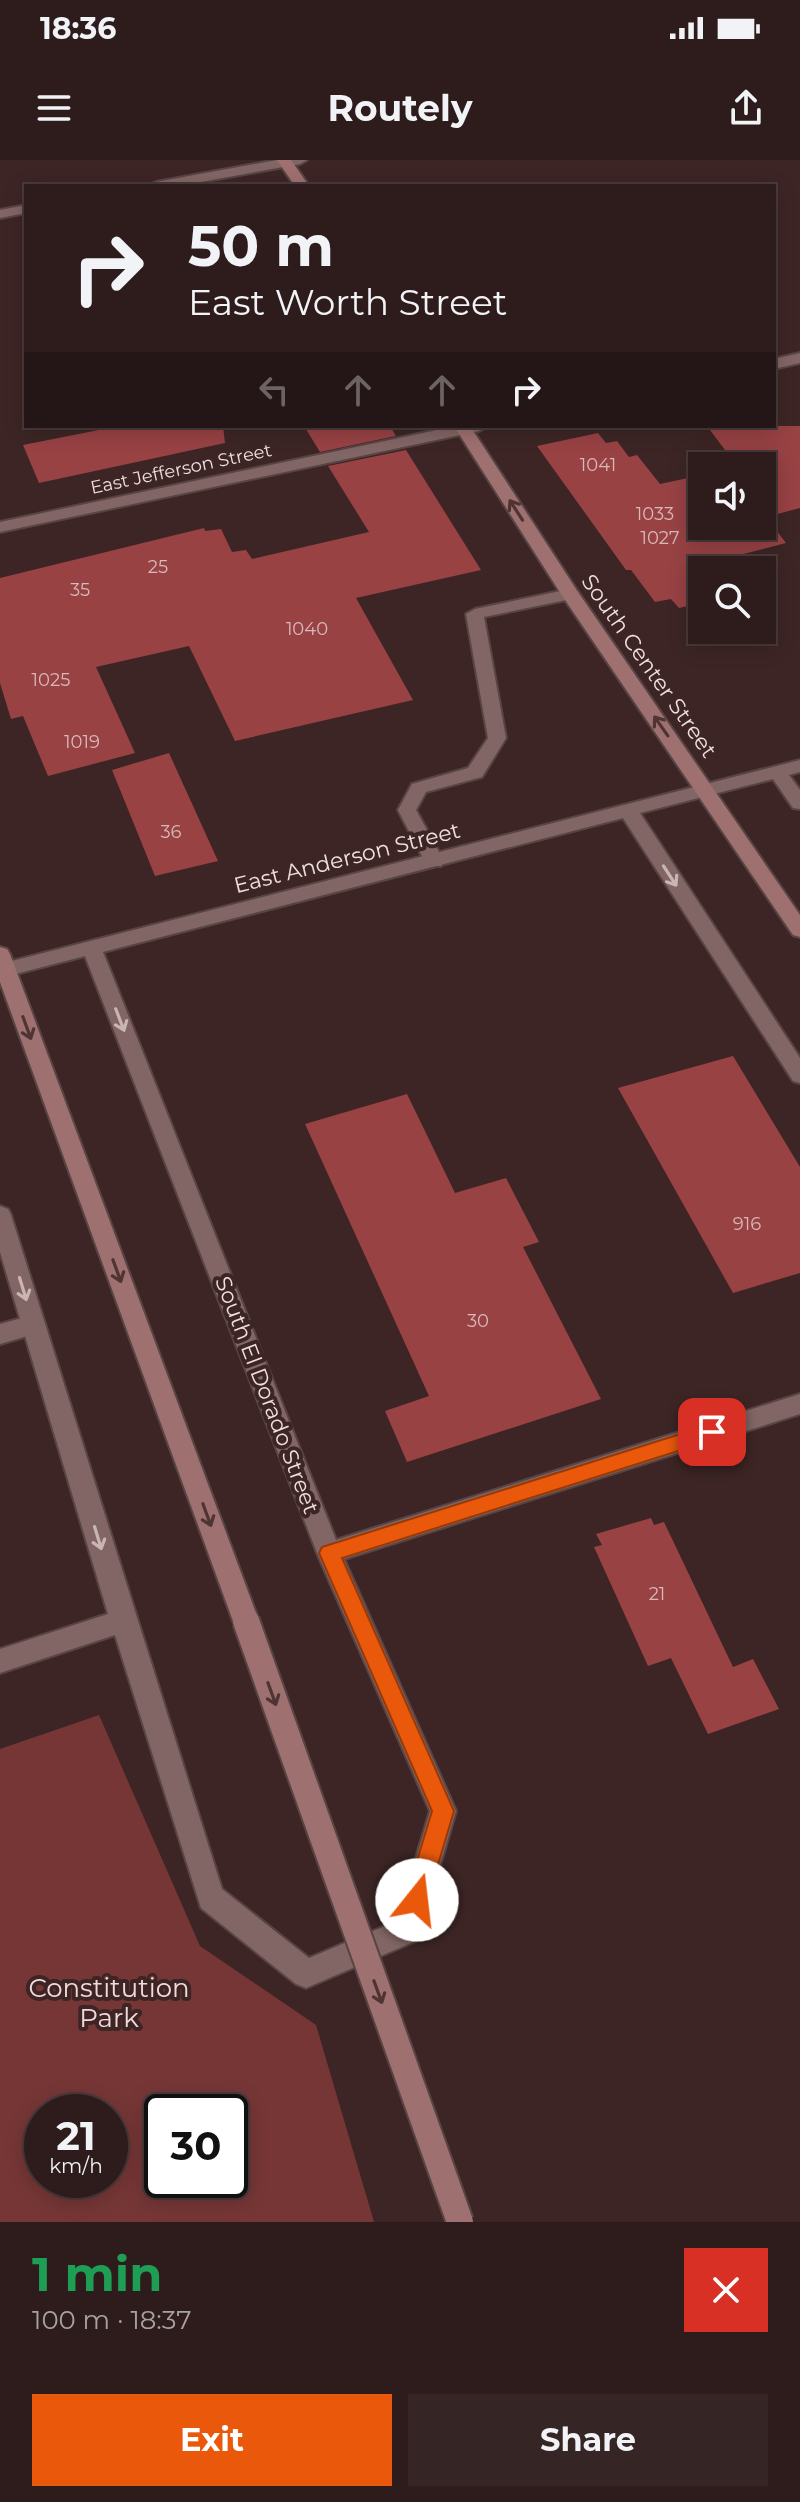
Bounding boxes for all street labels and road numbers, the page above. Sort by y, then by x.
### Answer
street label: East Jefferson Street [88,439,274,499]
street label: South Center Street [575,569,723,763]
street label: East Anderson Street [231,817,463,899]
street label: South El Dorado Street [209,1273,325,1518]

